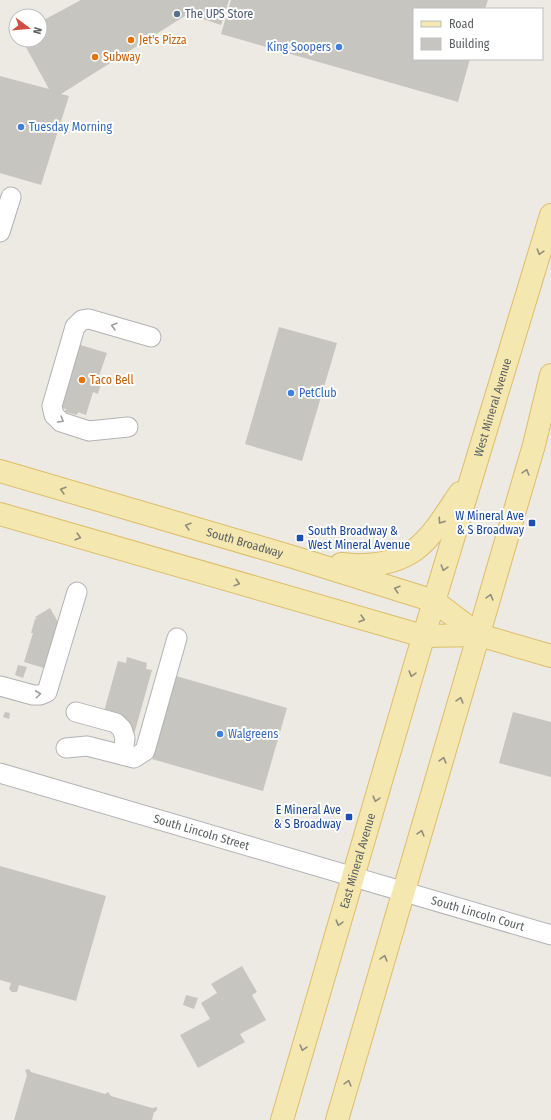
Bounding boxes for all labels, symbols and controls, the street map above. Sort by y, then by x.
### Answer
place label: The UPS Store [185,7,253,21]
north arrow [8,8,48,48]
legend [413,8,543,60]
marker: The UPS Store [172,9,182,19]
text: Road [449,17,474,31]
text: N [30,26,44,36]
place label: Jet's Pizza [139,33,187,47]
marker: Jet's Pizza [126,35,136,45]
text: Building [449,37,490,51]
place label: King Soopers [267,40,331,54]
marker: King Soopers [334,42,344,52]
place label: Subway [103,50,141,64]
marker: Subway [90,52,100,62]
place label: Tuesday Morning [29,120,112,134]
marker: Tuesday Morning [16,122,26,132]
one-way arrow [536,249,545,256]
one-way arrow [111,322,118,331]
street label: West Mineral Avenue [471,357,514,458]
place label: Taco Bell [90,373,134,387]
marker: Taco Bell [77,375,87,385]
place label: PetClub [299,386,337,400]
marker: PetClub [286,388,296,398]
one-way arrow [57,415,64,423]
one-way arrow [521,469,530,476]
one-way arrow [60,486,67,495]
place label: W Mineral Ave & S Broadway [455,509,525,537]
one-way arrow [439,516,446,523]
marker: W Mineral Ave & S Broadway [527,518,537,528]
one-way arrow [185,522,192,531]
place label: South Broadway & West Mineral Avenue [308,524,410,552]
street label: South Broadway [205,525,285,561]
one-way arrow [74,532,81,541]
marker: South Broadway & West Mineral Avenue [295,533,305,543]
one-way arrow [440,565,449,572]
one-way arrow [234,578,241,587]
one-way arrow [393,585,400,594]
one-way arrow [485,594,494,601]
one-way arrow [359,614,366,623]
one-way arrow [408,670,417,677]
one-way arrow [34,690,41,699]
one-way arrow [455,697,464,704]
place label: Walgreens [228,727,278,741]
marker: Walgreens [215,729,225,739]
one-way arrow [438,757,447,764]
one-way arrow [372,795,381,802]
place label: E Mineral Ave & S Broadway [274,803,342,831]
street label: South Lincoln Street [152,811,251,853]
street label: East Mineral Avenue [337,811,378,910]
marker: E Mineral Ave & S Broadway [344,812,354,822]
one-way arrow [416,830,425,837]
street label: South Lincoln Court [430,893,526,934]
one-way arrow [335,920,344,927]
one-way arrow [379,954,388,961]
one-way arrow [299,1044,308,1051]
one-way arrow [343,1079,352,1086]

